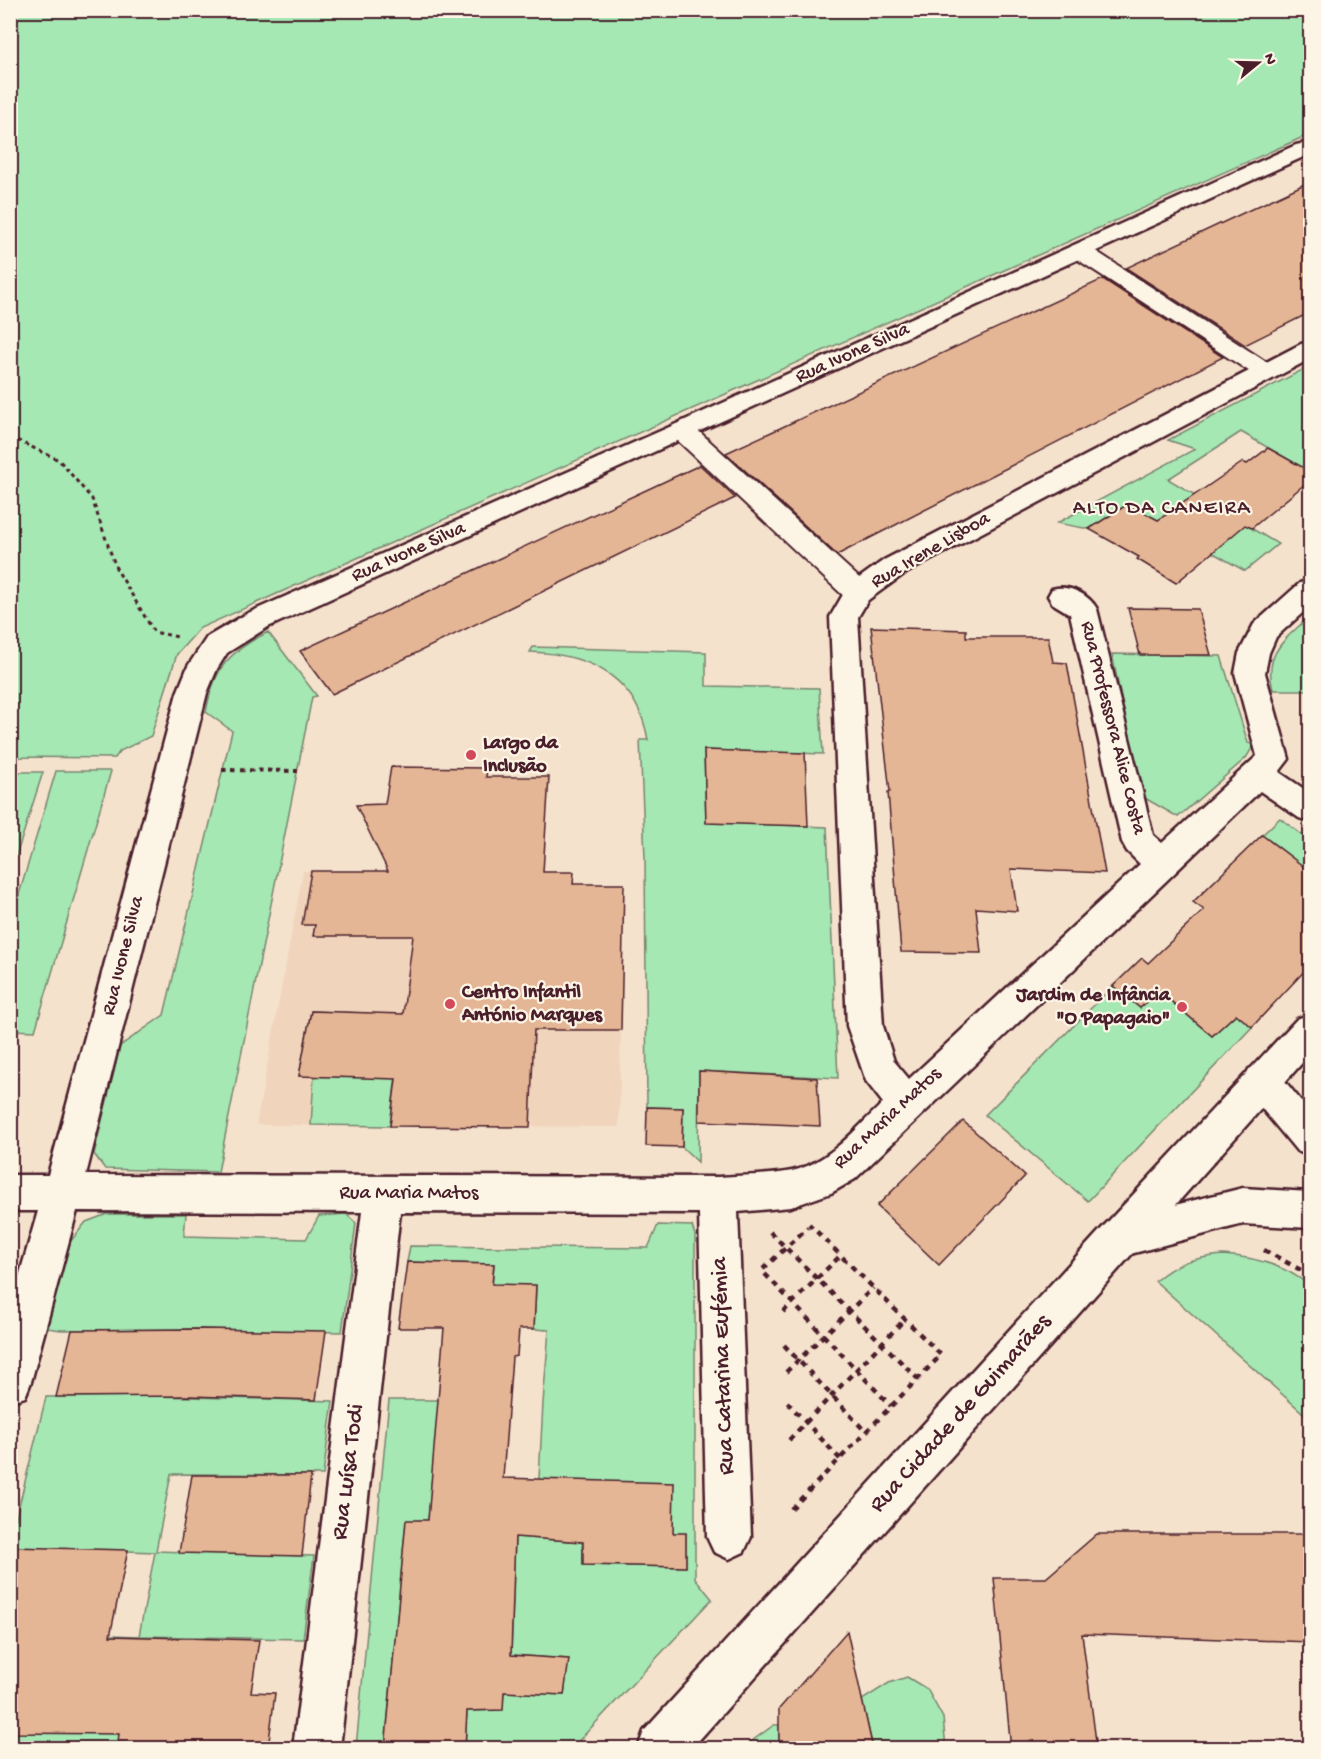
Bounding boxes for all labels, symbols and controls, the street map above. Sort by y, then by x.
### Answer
north arrow [1228,33,1288,93]
text: N [1258,51,1280,68]
street label: Rua Ivone Silva [792,318,914,389]
district label: ALTO DA CANEIRA [1073,497,1251,522]
street label: Rua Irene Lisboa [867,507,995,594]
street label: Rua Ivone Silva [348,517,470,588]
street label: Rua Professora Alice Costa [1074,619,1150,838]
place label: Largo da Inclusão [483,733,559,779]
marker: Largo da Inclusão [464,748,478,762]
street label: Rua Ivone Silva [98,893,150,1018]
place label: Centro Infantil António Marques [461,982,604,1028]
place label: Jardim de Infância "O Papagaio" [1015,985,1171,1031]
marker: Centro Infantil António Marques [443,997,457,1011]
marker: Jardim de Infância "O Papagaio" [1175,1000,1189,1014]
street label: Rua Maria Matos [829,1063,947,1175]
street label: Rua Maria Matos [340,1183,479,1206]
street label: Rua Catarina Eufémia [706,1256,742,1475]
street label: Rua Cidade de Guimarães [864,1308,1059,1519]
street label: Rua Luísa Todi [326,1402,372,1542]

